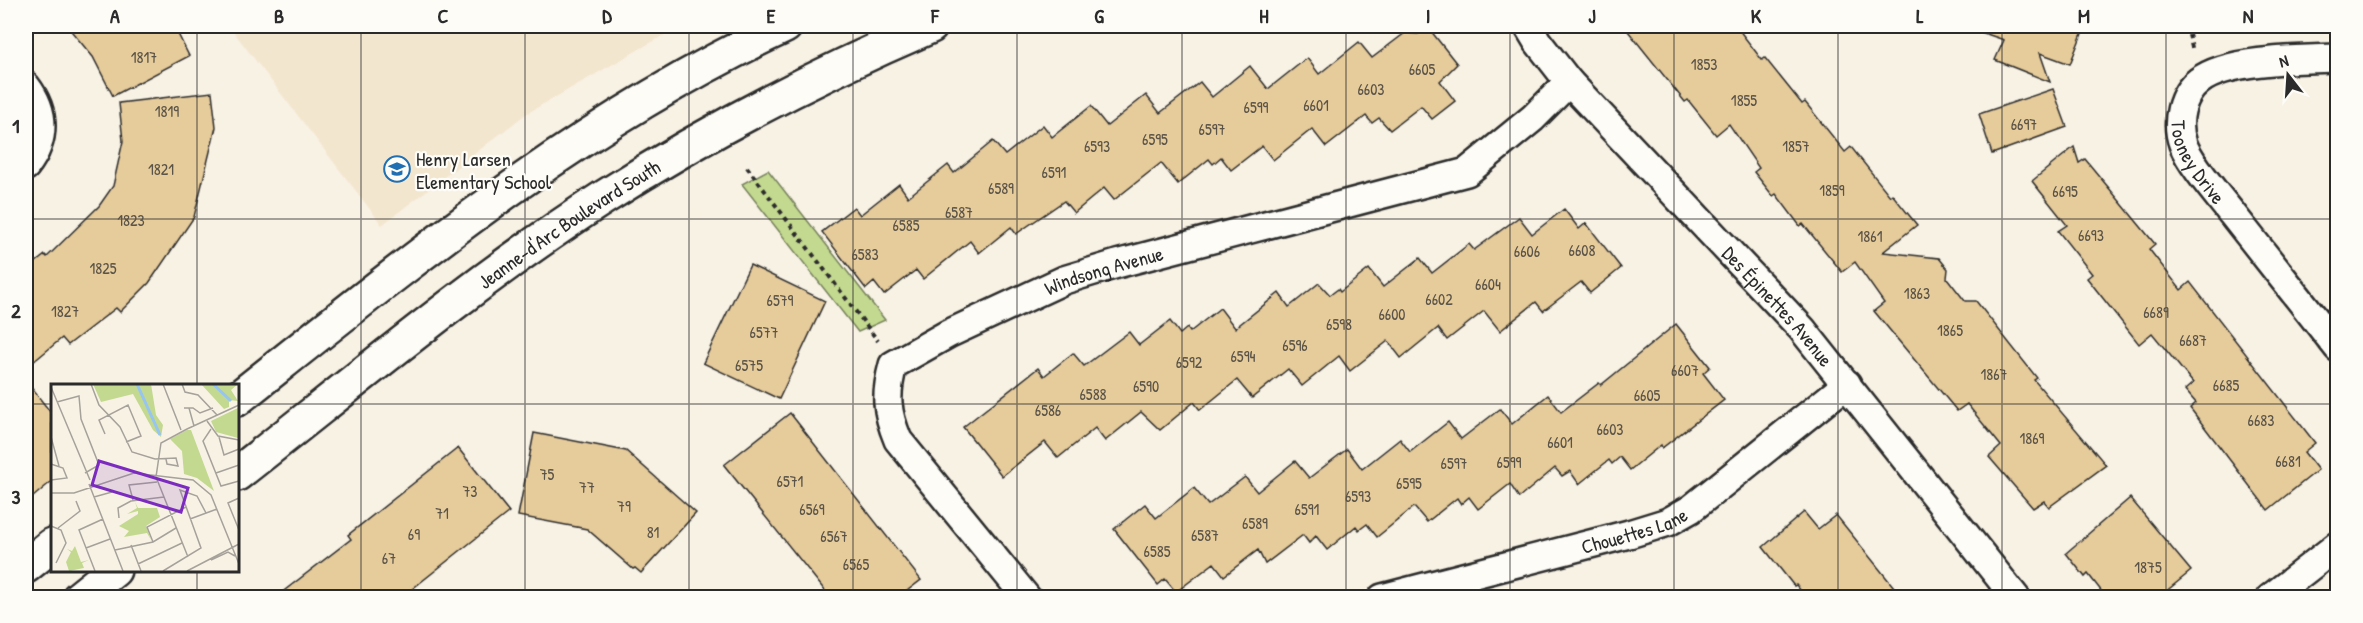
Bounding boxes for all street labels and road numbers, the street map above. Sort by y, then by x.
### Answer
street label: Tooney Drive [2166,120,2232,209]
street label: Jeanne-d'Arc Boulevard South [472,153,665,294]
street label: Windsong Avenue [1040,239,1166,301]
street label: Des Épinettes Avenue [1717,240,1840,372]
street label: Chouettes Lane [1578,500,1692,559]

